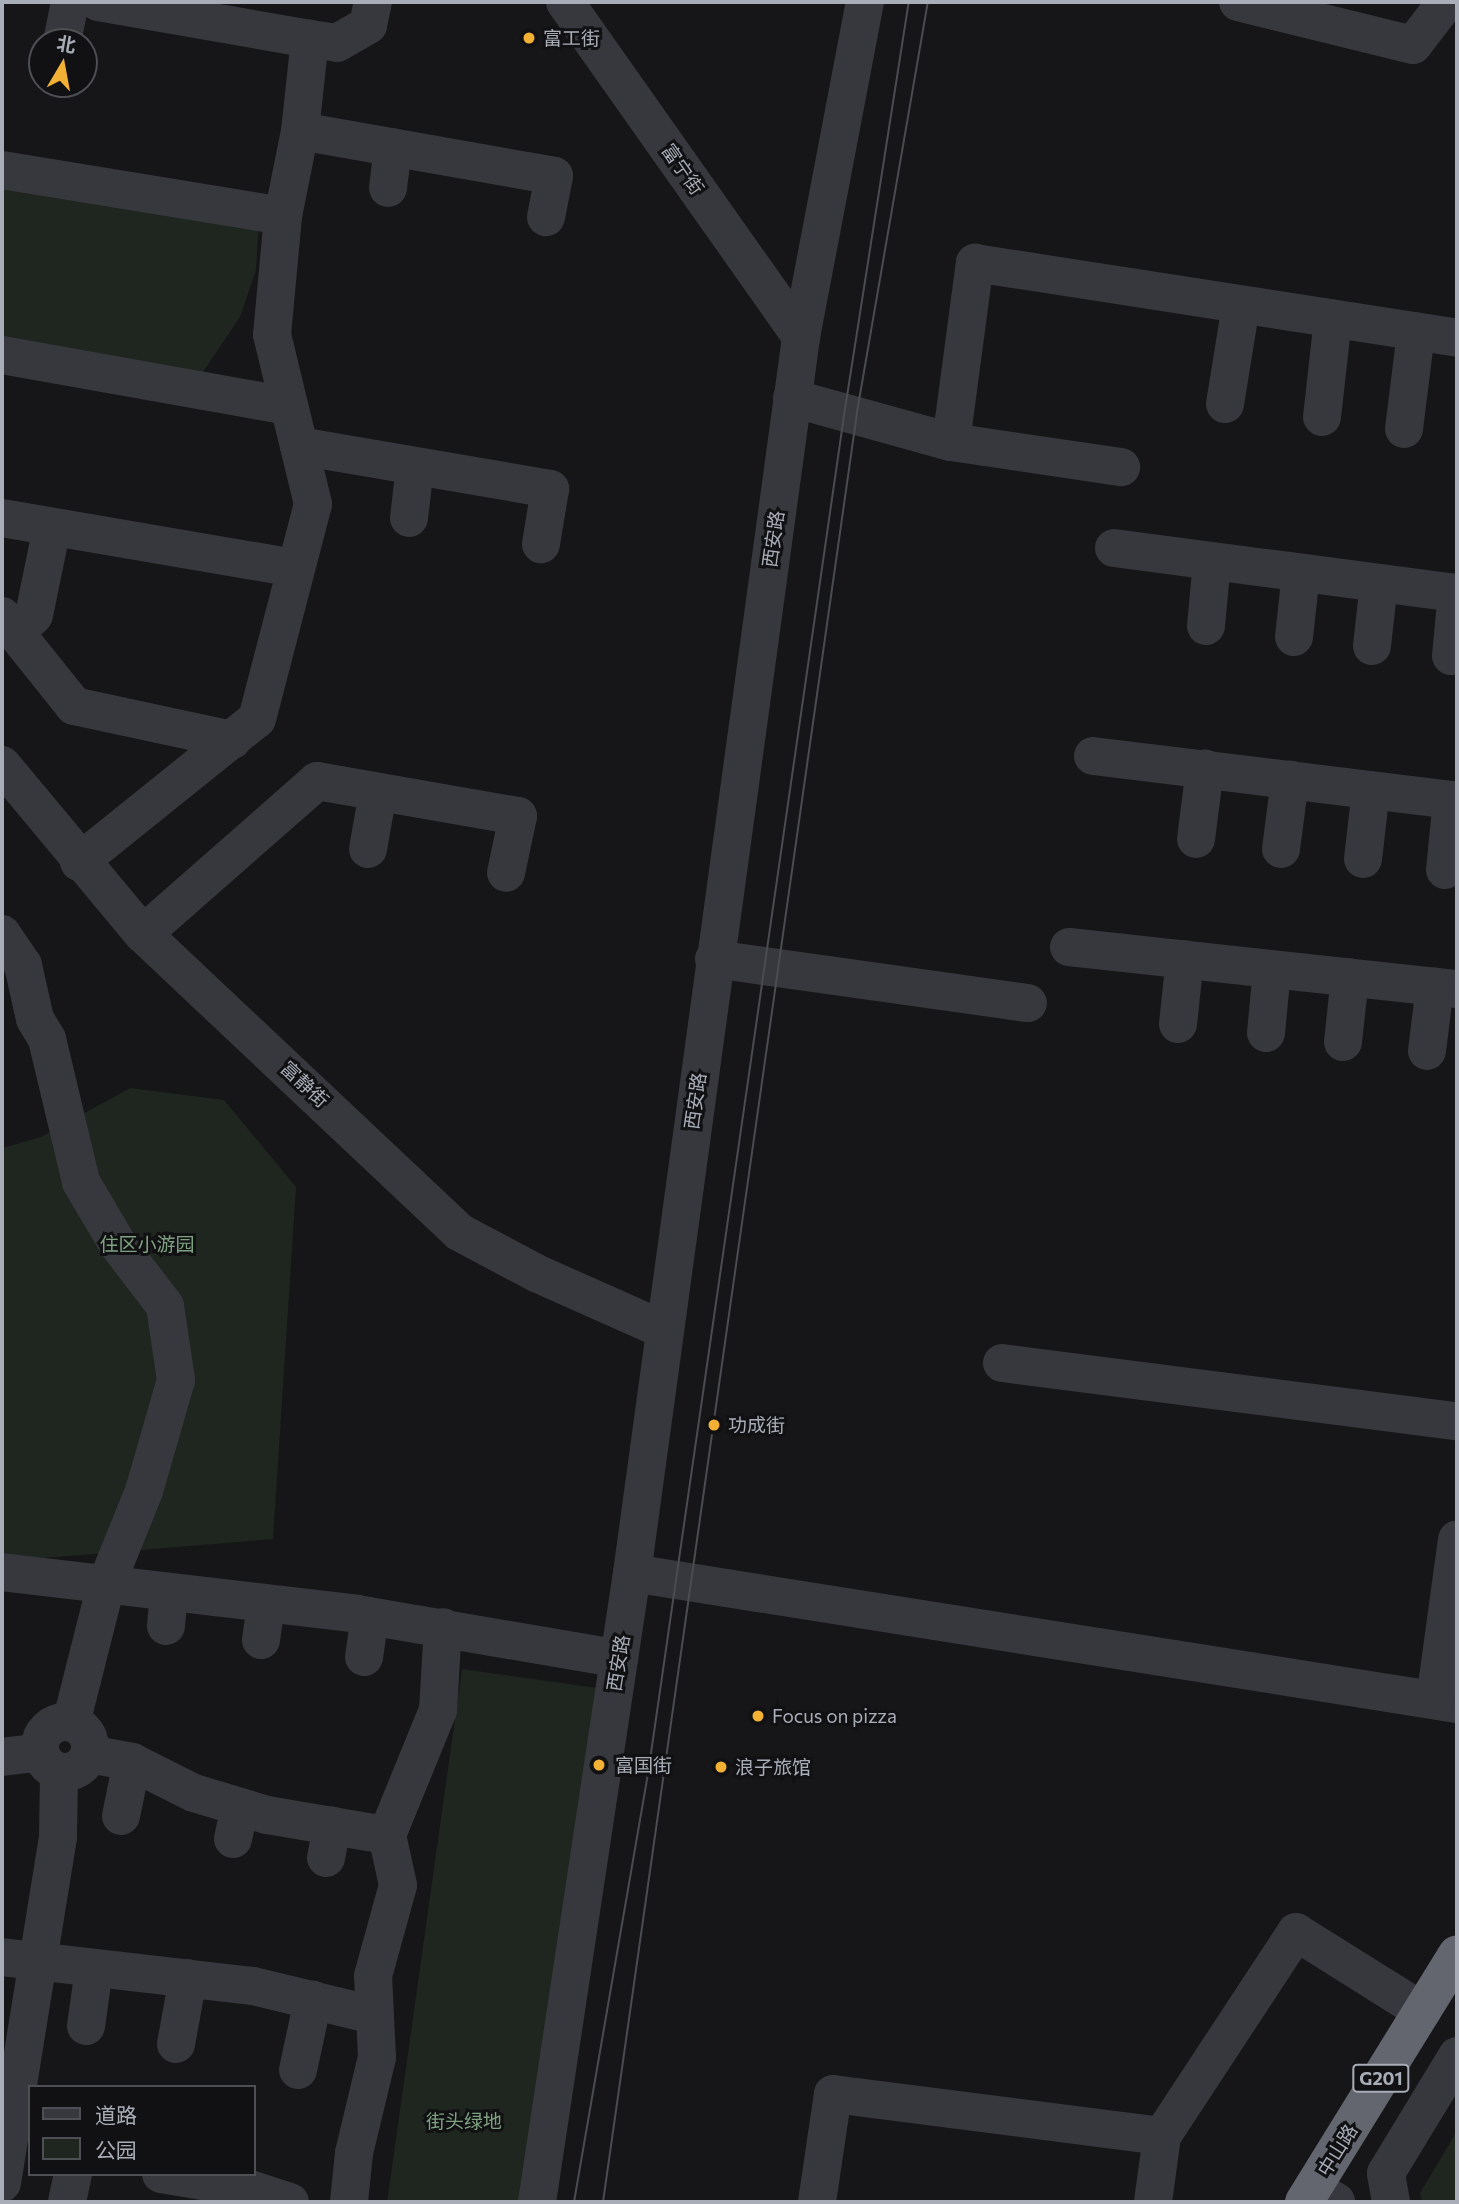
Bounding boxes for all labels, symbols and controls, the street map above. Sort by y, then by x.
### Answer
place label: 富工街 [543,27,600,49]
north arrow [28,28,98,98]
marker: 富工街 [521,30,537,46]
text: 北 [55,31,78,57]
street label: 富宁街 [657,139,709,199]
street label: 西安路 [758,509,788,569]
street label: 富静街 [276,1056,334,1112]
street label: 西安路 [680,1071,710,1131]
park label: 住区小游园 [100,1233,194,1255]
place label: 功成街 [728,1414,785,1436]
marker: 功成街 [706,1417,722,1433]
street label: 西安路 [602,1633,634,1693]
place label: Focus on pizza [772,1705,897,1727]
marker: Focus on pizza [750,1708,766,1724]
place label: 富国街 [615,1754,672,1776]
marker: 富国街 [589,1755,609,1775]
place label: 浪子旅馆 [735,1756,811,1778]
marker: 浪子旅馆 [713,1759,729,1775]
road number: G201 [1351,2064,1411,2092]
legend [28,2085,256,2176]
text: 道路 [95,2102,137,2127]
park label: 街头绿地 [426,2110,502,2132]
street label: 中山路 [1312,2120,1362,2180]
text: 公园 [95,2137,137,2162]

